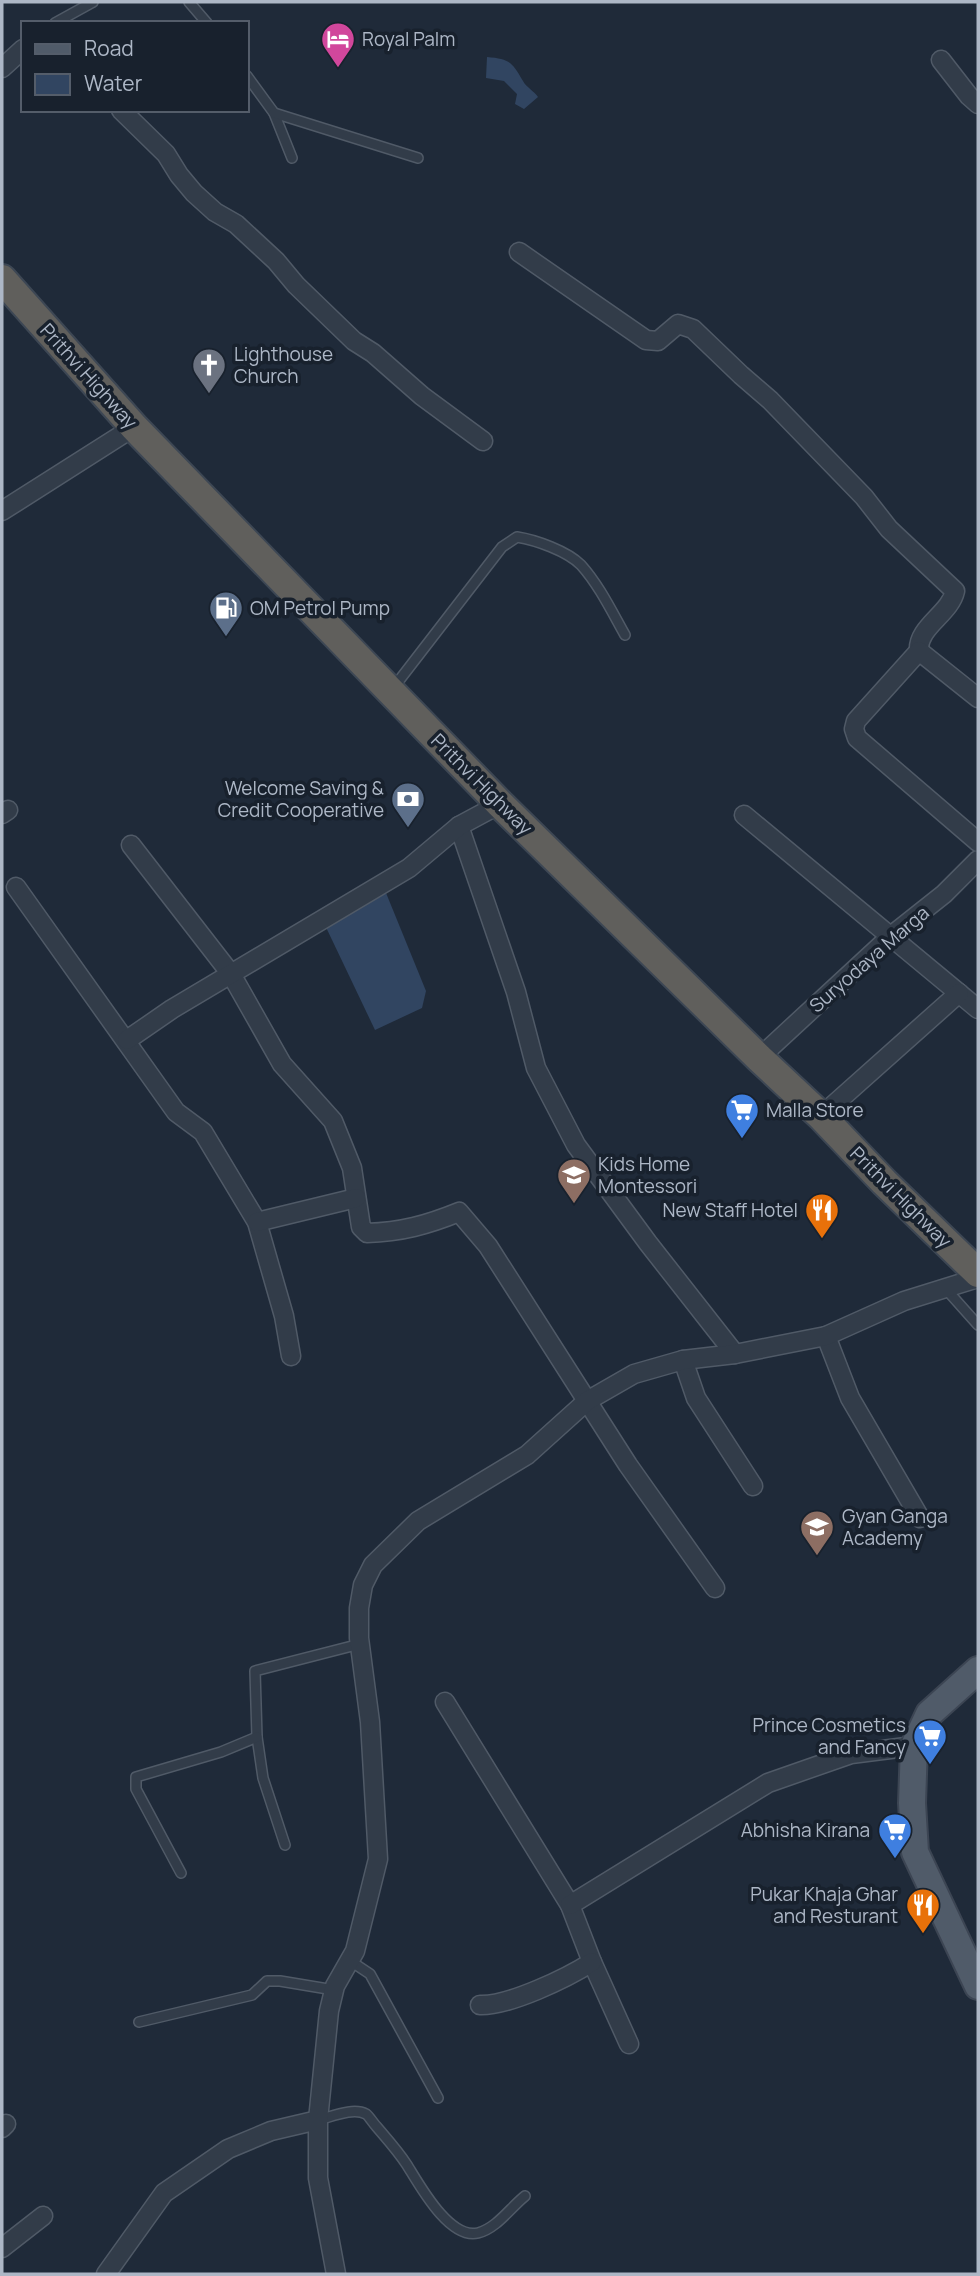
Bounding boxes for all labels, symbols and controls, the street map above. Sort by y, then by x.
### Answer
hotel icon: Royal Palm [319,20,357,69]
legend [21,21,248,112]
place label: Royal Palm [362,26,455,52]
text: Road [84,34,134,62]
text: Water [84,69,143,97]
street label: Prithvi Highway [35,318,143,434]
place label: Lighthouse Church [234,341,333,389]
church icon: Lighthouse Church [190,346,228,395]
fuel station icon: OM Petrol Pump [207,589,245,638]
place label: OM Petrol Pump [250,595,390,621]
street label: Prithvi Highway [426,728,538,840]
place label: Welcome Saving & Credit Cooperative [218,775,385,823]
bank icon: Welcome Saving & Credit Cooperative [389,780,427,829]
street label: Suryodaya Marga [804,900,934,1018]
supermarket icon: Malla Store [723,1091,761,1140]
place label: Malla Store [766,1097,864,1123]
street label: Prithvi Highway [845,1141,957,1253]
place label: Kids Home Montessori [598,1151,697,1199]
school or university icon: Kids Home Montessori [555,1156,593,1205]
restaurant icon: New Staff Hotel [803,1191,841,1240]
place label: New Staff Hotel [663,1197,798,1223]
place label: Gyan Ganga Academy [842,1503,948,1551]
school or university icon: Gyan Ganga Academy [798,1508,836,1557]
place label: Prince Cosmetics and Fancy [752,1712,906,1760]
supermarket icon: Prince Cosmetics and Fancy [911,1717,949,1766]
supermarket icon: Abhisha Kirana [876,1811,914,1860]
place label: Abhisha Kirana [741,1817,870,1843]
place label: Pukar Khaja Ghar and Resturant [750,1881,898,1929]
restaurant icon: Pukar Khaja Ghar and Resturant [904,1886,942,1935]

